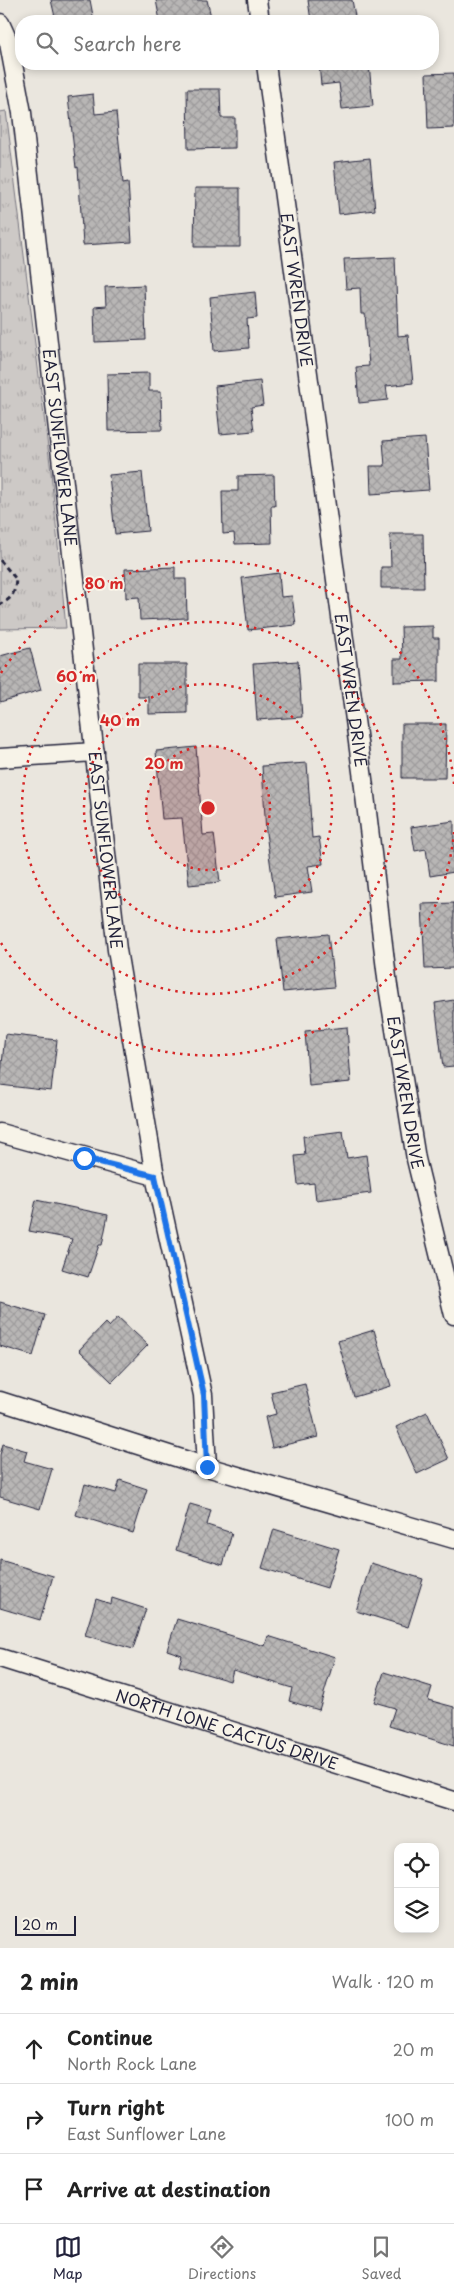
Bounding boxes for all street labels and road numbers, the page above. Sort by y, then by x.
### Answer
street label: EAST WREN DRIVE [275,211,320,368]
street label: EAST SUNFLOWER LANE [38,347,84,548]
street label: EAST WREN DRIVE [330,612,374,769]
street label: EAST SUNFLOWER LANE [84,750,130,950]
street label: EAST WREN DRIVE [382,1014,431,1172]
street label: NORTH LONE CACTUS DRIVE [113,1682,342,1775]

